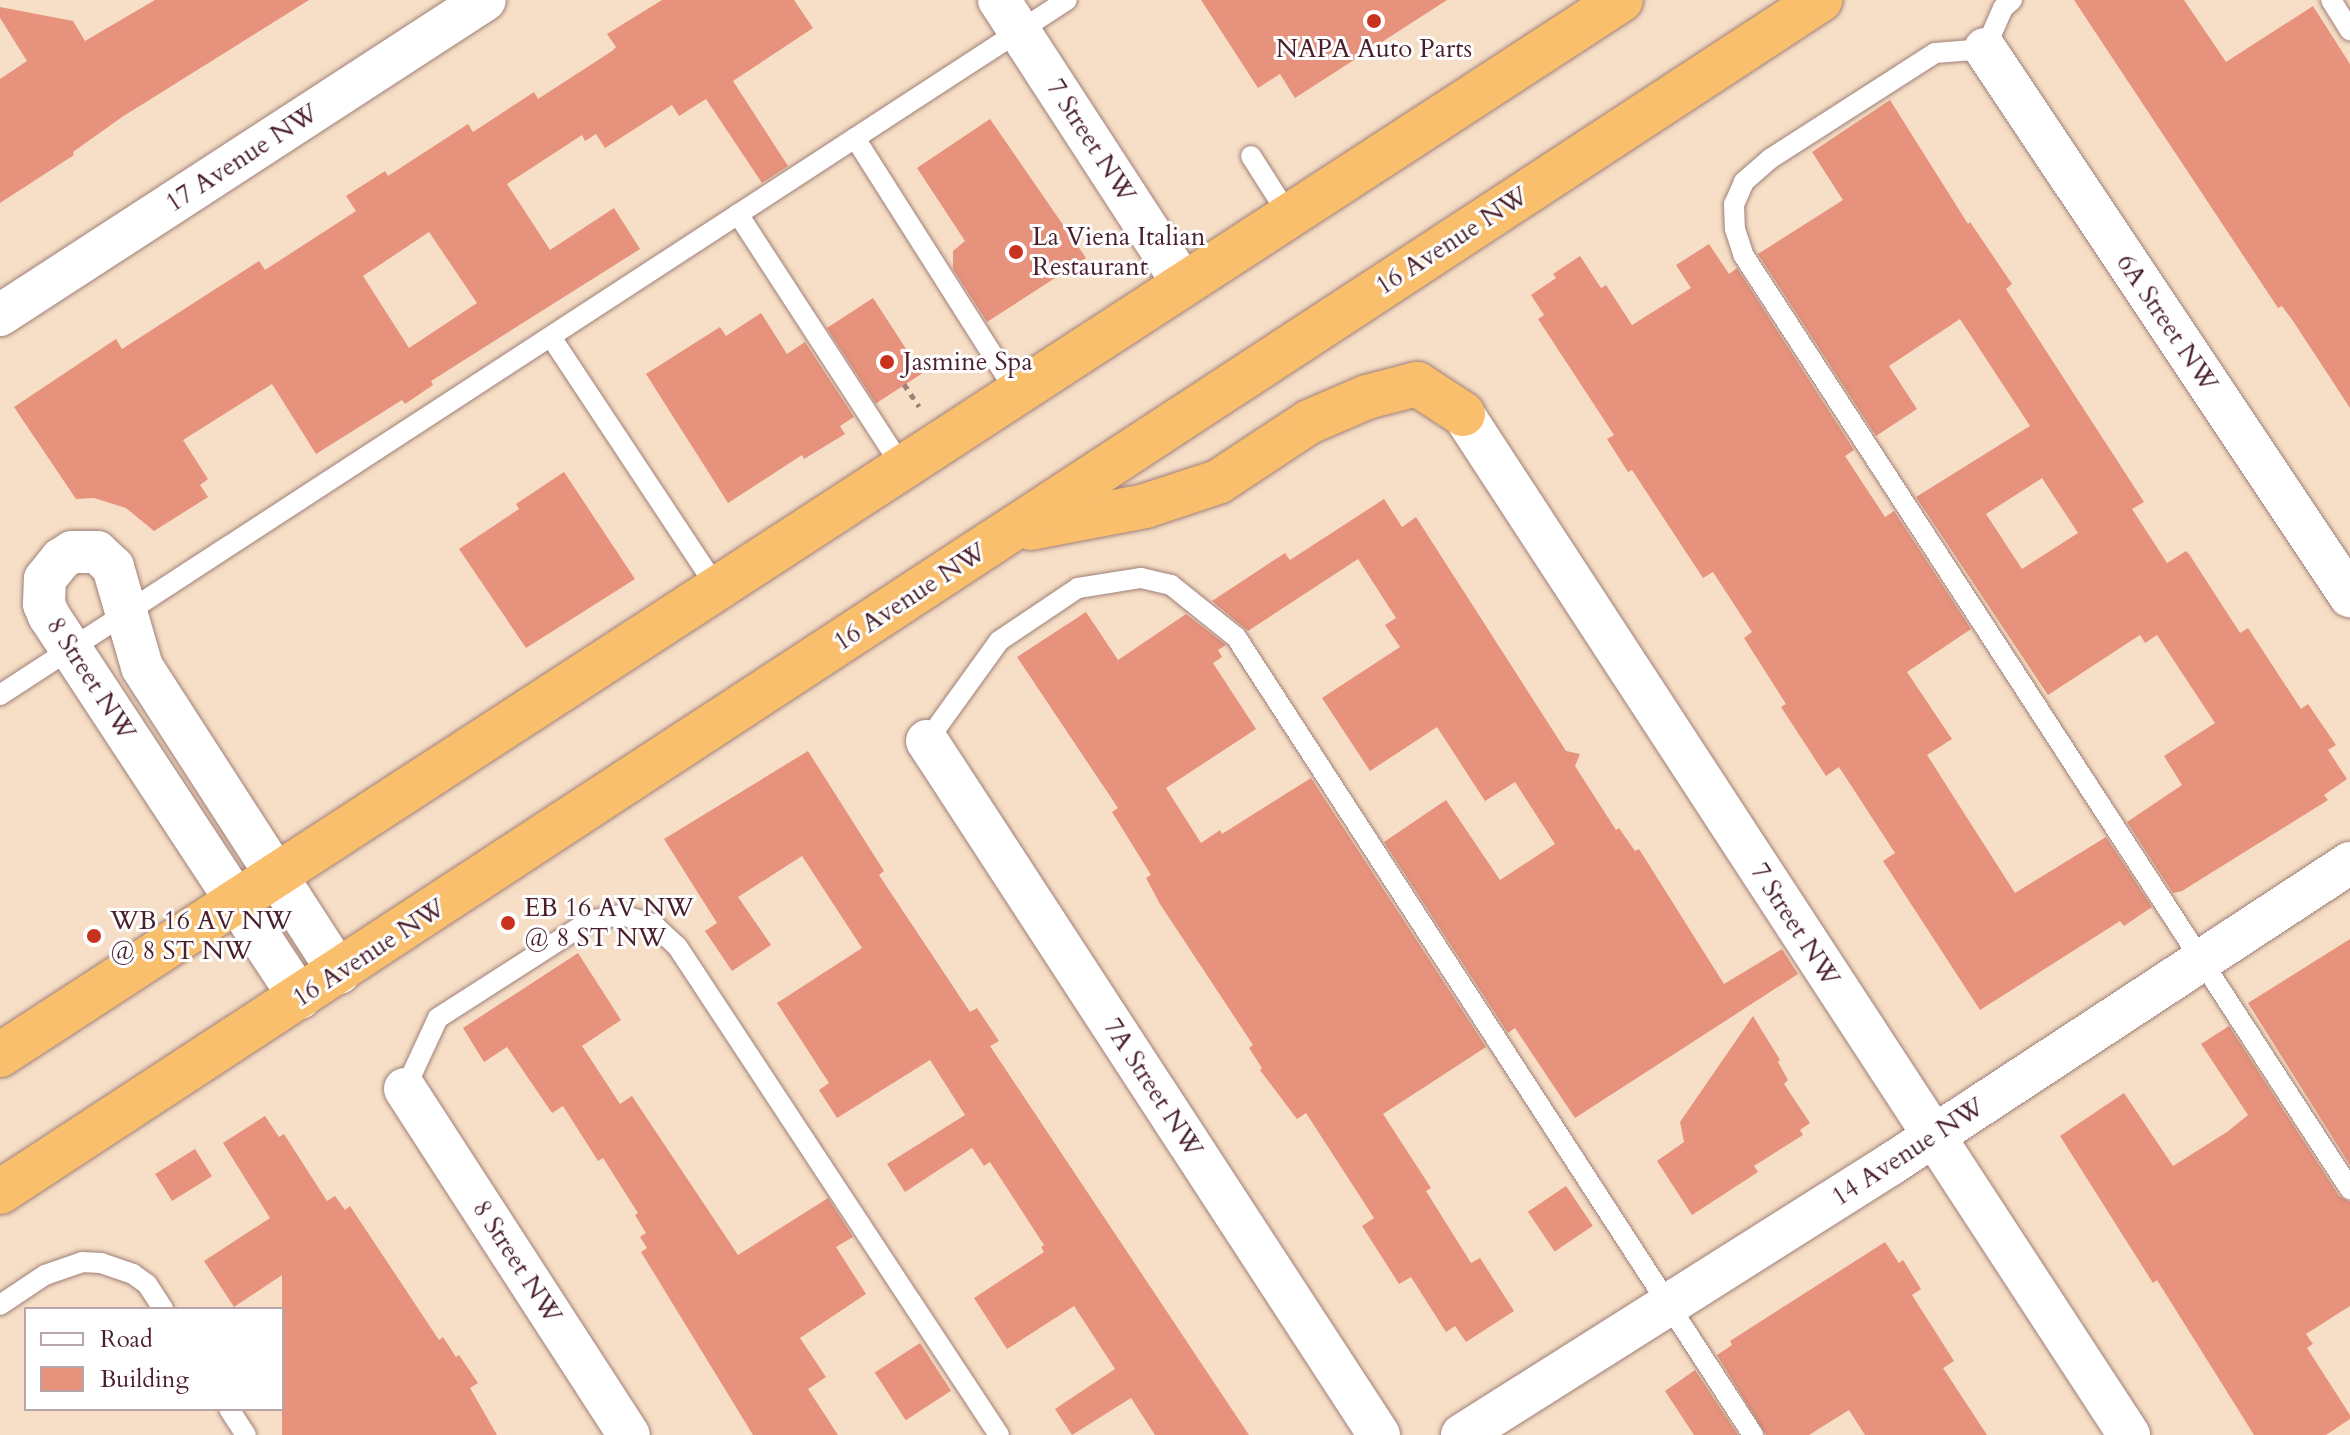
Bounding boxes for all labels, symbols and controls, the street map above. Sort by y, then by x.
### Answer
marker: NAPA Auto Parts [1365,12,1383,30]
place label: NAPA Auto Parts [1276,33,1472,65]
street label: 7 Street NW [1040,73,1142,209]
street label: 17 Avenue NW [160,97,324,219]
street label: 16 Avenue NW [1370,180,1534,302]
place label: La Viena Italian Restaurant [1032,221,1205,282]
marker: La Viena Italian Restaurant [1007,243,1025,261]
street label: 6A Street NW [2110,248,2224,398]
place label: Jasmine Spa [903,346,1033,378]
marker: Jasmine Spa [878,353,896,371]
street label: 16 Avenue NW [828,536,992,658]
street label: 8 Street NW [40,611,142,747]
street label: 7 Street NW [1744,857,1846,993]
street label: 16 Avenue NW [287,892,451,1014]
place label: EB 16 AV NW @ 8 ST NW [524,892,694,954]
place label: WB 16 AV NW @ 8 ST NW [110,905,292,966]
marker: EB 16 AV NW @ 8 ST NW [499,914,517,932]
marker: WB 16 AV NW @ 8 ST NW [85,927,103,945]
street label: 7A Street NW [1097,1013,1209,1163]
street label: 14 Avenue NW [1826,1091,1990,1213]
street label: 8 Street NW [466,1194,568,1330]
legend [24,1307,284,1411]
text: Road [100,1323,153,1356]
text: Building [100,1363,189,1396]

